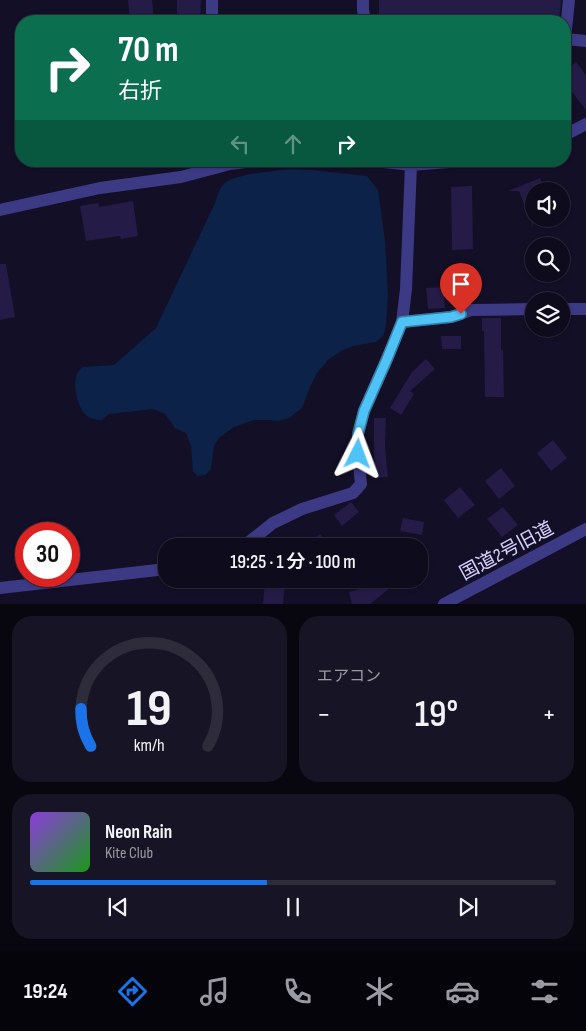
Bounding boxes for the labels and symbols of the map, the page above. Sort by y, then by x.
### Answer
pin [440,263,482,314]
position arrow [331,427,383,479]
street label: 国道2号旧道 [456,517,558,586]
speed limit sign: 30 [15,522,80,587]

